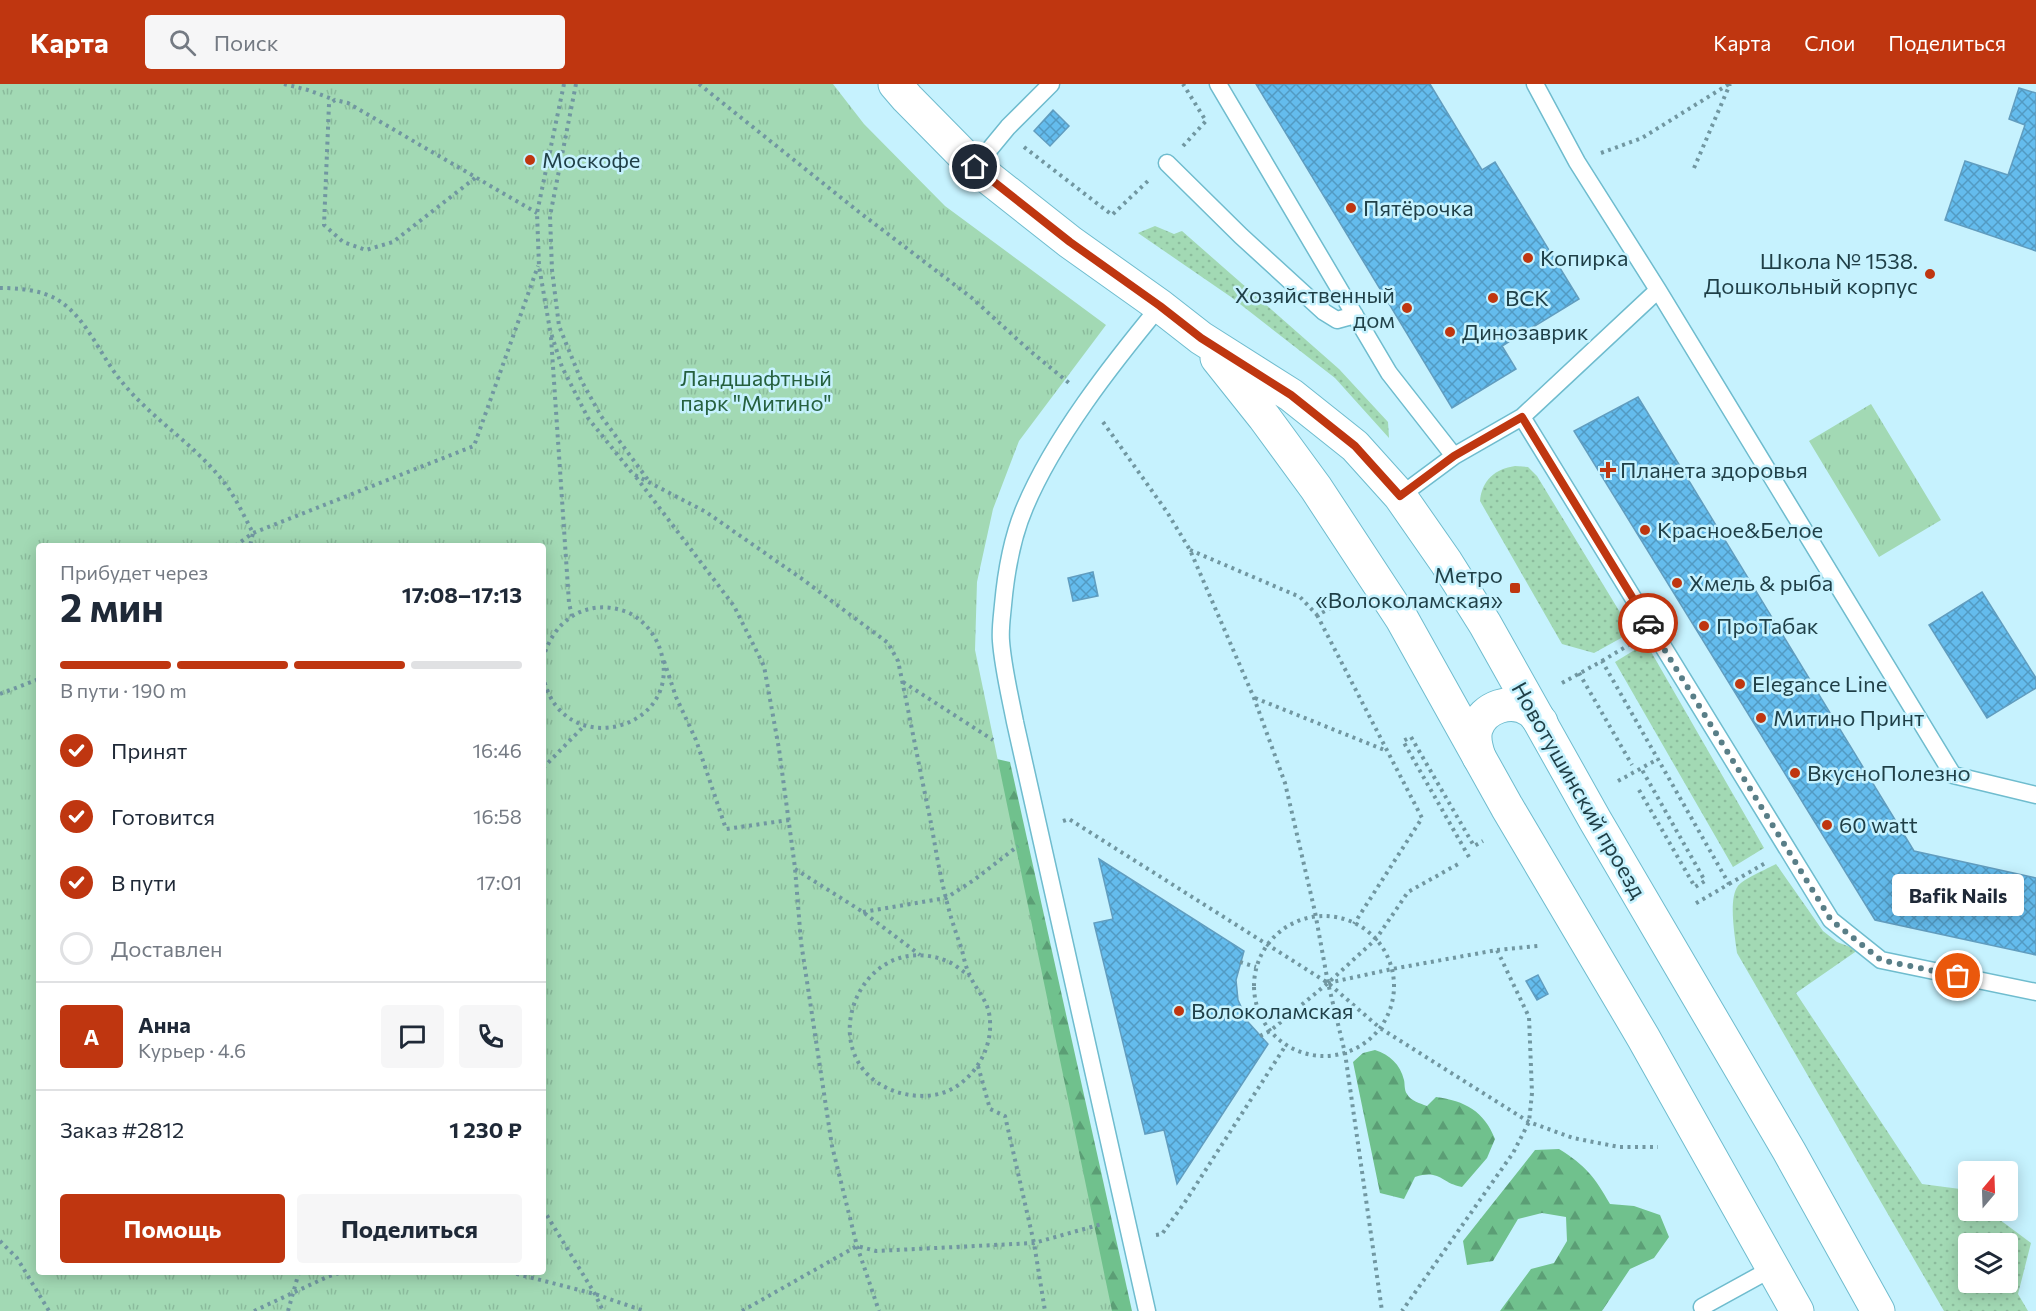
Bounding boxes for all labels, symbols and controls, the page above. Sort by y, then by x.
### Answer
search box [145,15,565,69]
text: Карта [30,25,109,59]
icon: search [166,26,199,59]
text: Поиск [214,29,278,56]
text: Карта [1713,30,1771,55]
text: Слои [1804,30,1855,55]
text: Поделиться [1888,30,2006,55]
pin [949,141,1000,192]
place label: Москофе [542,146,640,173]
icon: home [958,150,991,183]
marker: Москофе [523,153,537,167]
place label: Пятёрочка [1363,194,1474,221]
marker: Пятёрочка [1344,201,1358,215]
place label: Копирка [1540,244,1628,271]
place label: Школа № 1538. Дошкольный корпус [1704,247,1918,299]
marker: Копирка [1521,251,1535,265]
marker: Школа № 1538. Дошкольный корпус [1923,267,1937,281]
place label: Хозяйственный дом [1235,281,1395,333]
place label: ВСК [1505,284,1549,311]
marker: ВСК [1486,291,1500,305]
marker: Хозяйственный дом [1400,301,1414,315]
place label: Динозаврик [1462,318,1589,345]
marker: Динозаврик [1443,325,1457,339]
park label: Ландшафтный парк "Митино" [680,364,832,416]
place label: Планета здоровья [1620,456,1808,483]
marker: Планета здоровья [1601,463,1615,477]
place label: Красное&Белое [1657,516,1823,543]
marker: Красное&Белое [1638,523,1652,537]
text: Прибудет через [60,560,208,584]
place label: Метро «Волоколамская» [1315,561,1503,613]
place label: Хмель & рыба [1689,569,1833,596]
marker: Хмель & рыба [1670,576,1684,590]
text: 17:08–17:13 [402,581,522,608]
marker: Метро «Волоколамская» [1508,581,1522,595]
text: 2 мин [60,582,164,630]
courier [1618,593,1678,653]
icon: car [1632,607,1665,640]
place label: ПроТабак [1716,612,1819,639]
marker: ПроТабак [1697,619,1711,633]
place label: Elegance Line [1752,670,1887,697]
street label: Новотушинский проезд [1506,677,1652,903]
marker: Elegance Line [1733,677,1747,691]
text: В пути · 190 m [60,678,187,702]
place label: Митино Принт [1773,704,1924,731]
marker: Митино Принт [1754,711,1768,725]
icon: check [60,734,93,767]
text: Принят [111,737,187,764]
text: 16:46 [472,738,522,762]
place label: ВкусноПолезно [1807,759,1971,786]
marker: ВкусноПолезно [1788,766,1802,780]
icon: check [60,800,93,833]
text: Готовится [111,803,215,830]
text: 16:58 [473,804,522,828]
place label: 60 watt [1839,811,1918,838]
marker: 60 watt [1820,818,1834,832]
icon: check [60,866,93,899]
text: В пути [111,869,176,896]
text: 17:01 [477,870,522,894]
callout: Bafik Nails [1892,874,2024,916]
text: Bafik Nails [1909,883,2007,907]
text: Доставлен [111,935,223,962]
pin [1932,950,1983,1001]
icon: bag [1941,959,1974,992]
place label: Волоколамская [1191,997,1354,1024]
marker: Волоколамская [1172,1004,1186,1018]
button: chat [381,1005,444,1068]
button: phone [459,1005,522,1068]
text: Анна [138,1011,191,1038]
text: А [84,1023,99,1050]
text: Курьер · 4.6 [138,1038,246,1062]
text: Заказ #2812 [60,1116,184,1143]
text: 1 230 ₽ [449,1116,522,1143]
north arrow [1958,1161,2018,1221]
map controls [1958,1161,2018,1293]
button: Помощь [60,1194,285,1263]
button: Поделиться [297,1194,522,1263]
button: layers [1958,1233,2018,1293]

